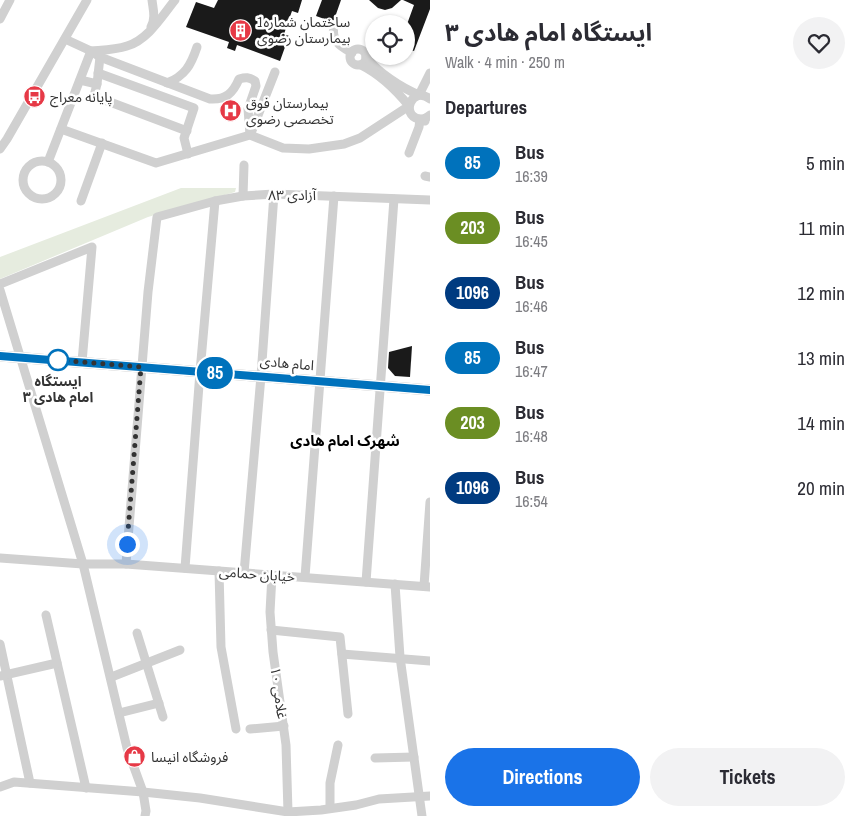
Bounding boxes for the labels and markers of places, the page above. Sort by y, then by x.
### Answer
place label: ساختمان شماره1 بیمارستان رضوی [257,13,351,47]
building icon: ساختمان شماره1 بیمارستان رضوی [229,18,253,42]
bus stop icon: پایانه معراج [22,85,46,109]
place label: پایانه معراج [50,88,112,108]
place label: بیمارستان فوق تخصصی رضوی [246,94,334,128]
hospital icon: بیمارستان فوق تخصصی رضوی [218,99,242,123]
marker: ایستگاه امام هادی ۳ [47,349,69,371]
place label: ایستگاه امام هادی ۳ [23,372,94,408]
shop icon: فروشگاه انیسا [123,745,147,769]
place label: فروشگاه انیسا [151,748,228,766]

